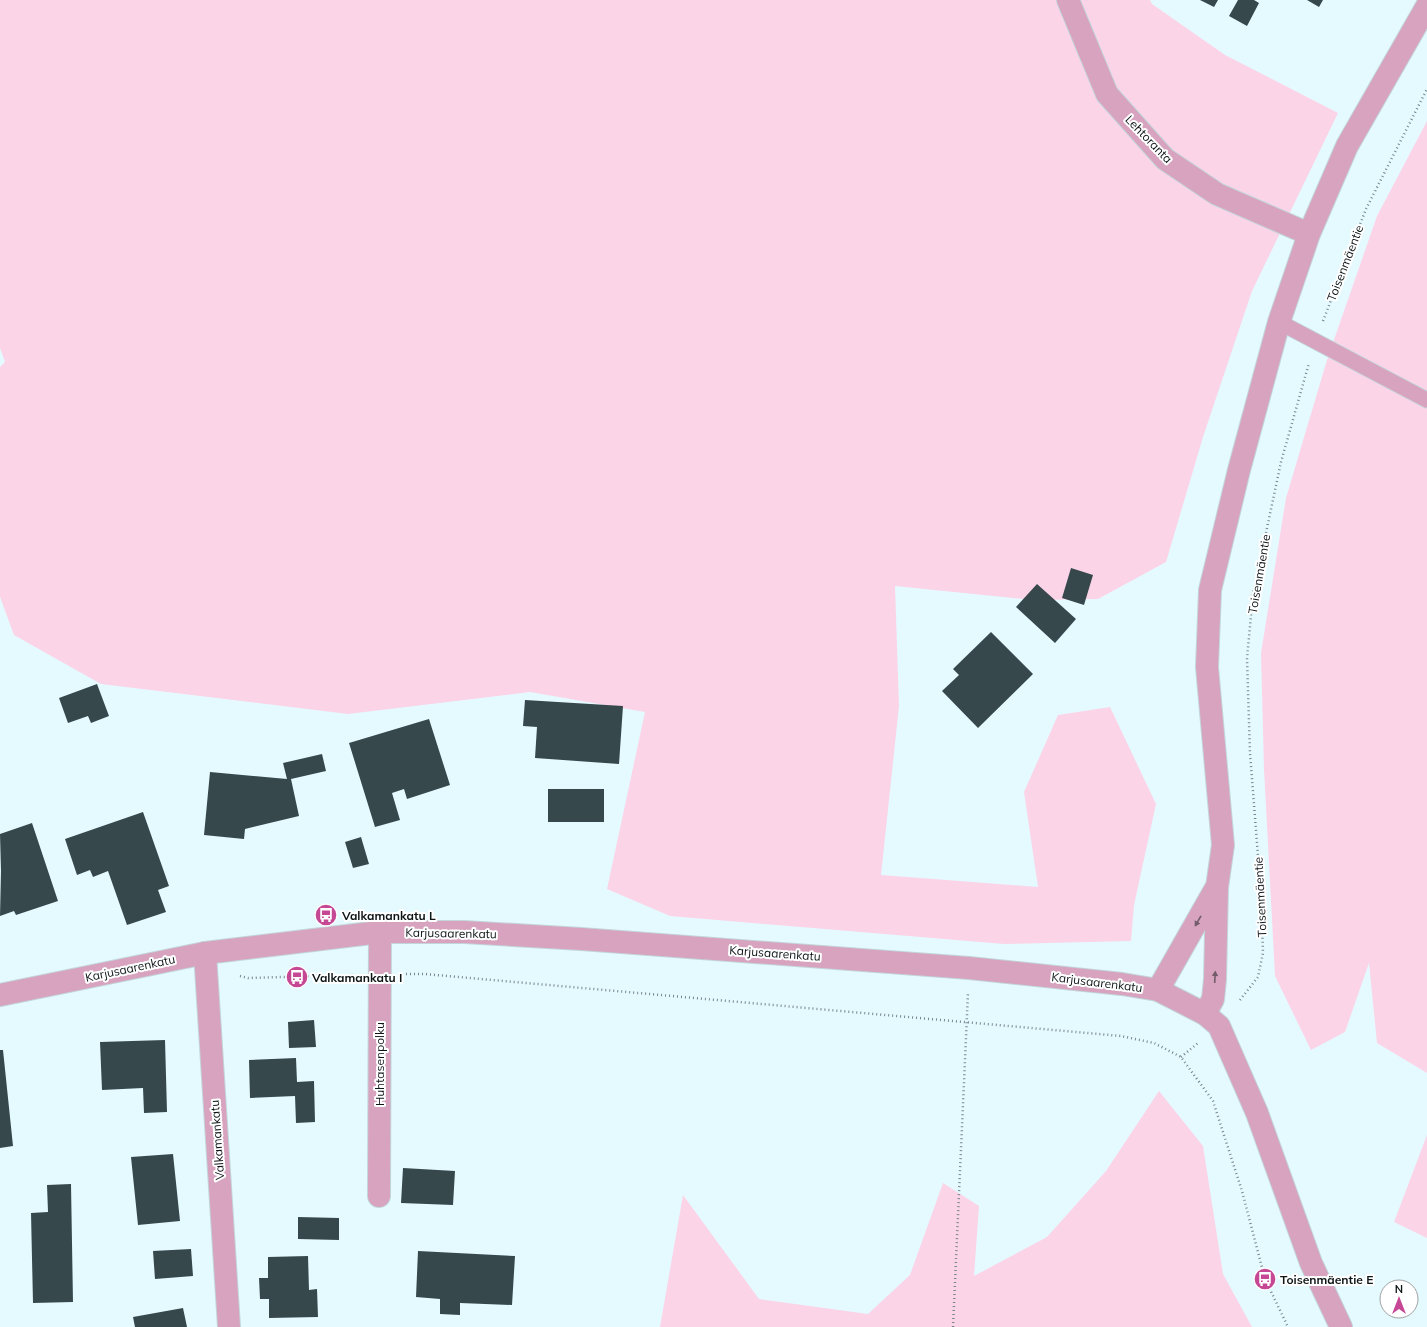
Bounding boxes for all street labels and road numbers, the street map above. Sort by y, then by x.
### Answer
street label: Lehtoranta [1122,112,1176,166]
street label: Toisenmäentie [1324,223,1366,303]
street label: Toisenmäentie [1245,533,1273,615]
street label: Toisenmäentie [1250,856,1270,938]
street label: Karjusaarenkatu [405,925,497,941]
street label: Karjusaarenkatu [729,942,821,964]
street label: Karjusaarenkatu [84,951,176,985]
street label: Karjusaarenkatu [1051,969,1143,995]
street label: Huhtasenpolku [372,1022,387,1106]
street label: Valkamankatu [207,1099,227,1181]

